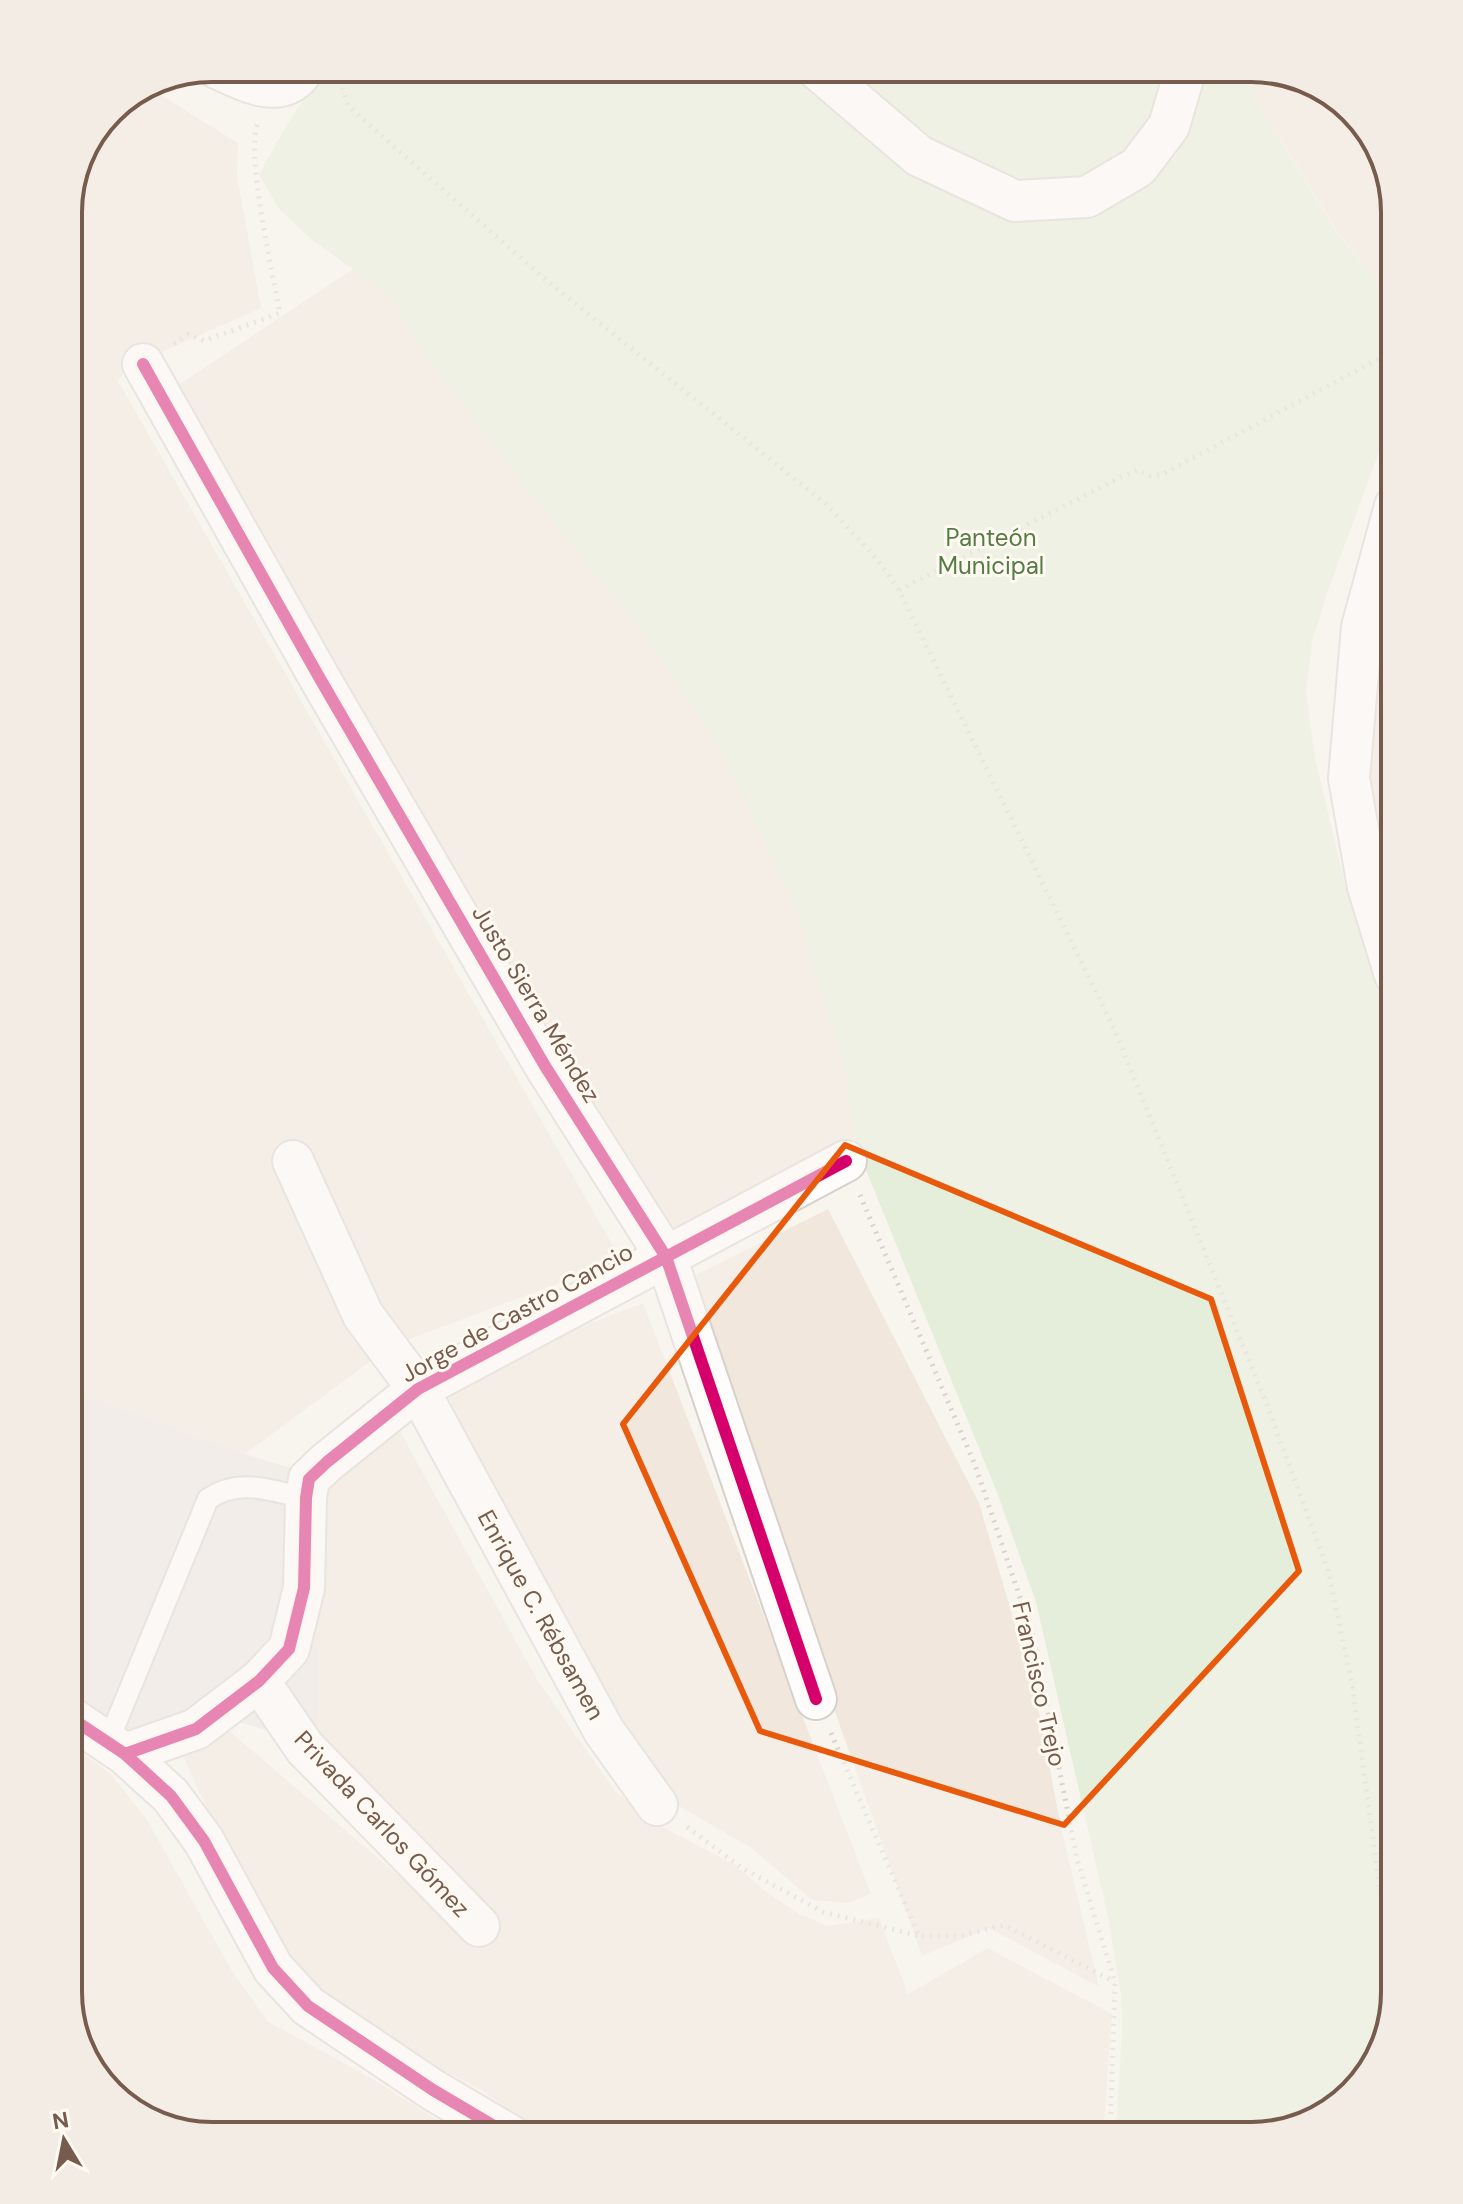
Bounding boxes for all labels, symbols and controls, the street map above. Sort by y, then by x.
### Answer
park label: Panteón Municipal [938,522,1044,581]
street label: Justo Sierra Méndez [465,899,608,1108]
street label: Jorge de Castro Cancio [395,1236,638,1389]
street label: Enrique C. Rébsamen [471,1504,612,1725]
street label: Francisco Trejo [1005,1598,1074,1770]
street label: Privada Carlos Gómez [288,1724,477,1923]
north arrow [24,2100,104,2180]
text: N [50,2105,71,2136]

